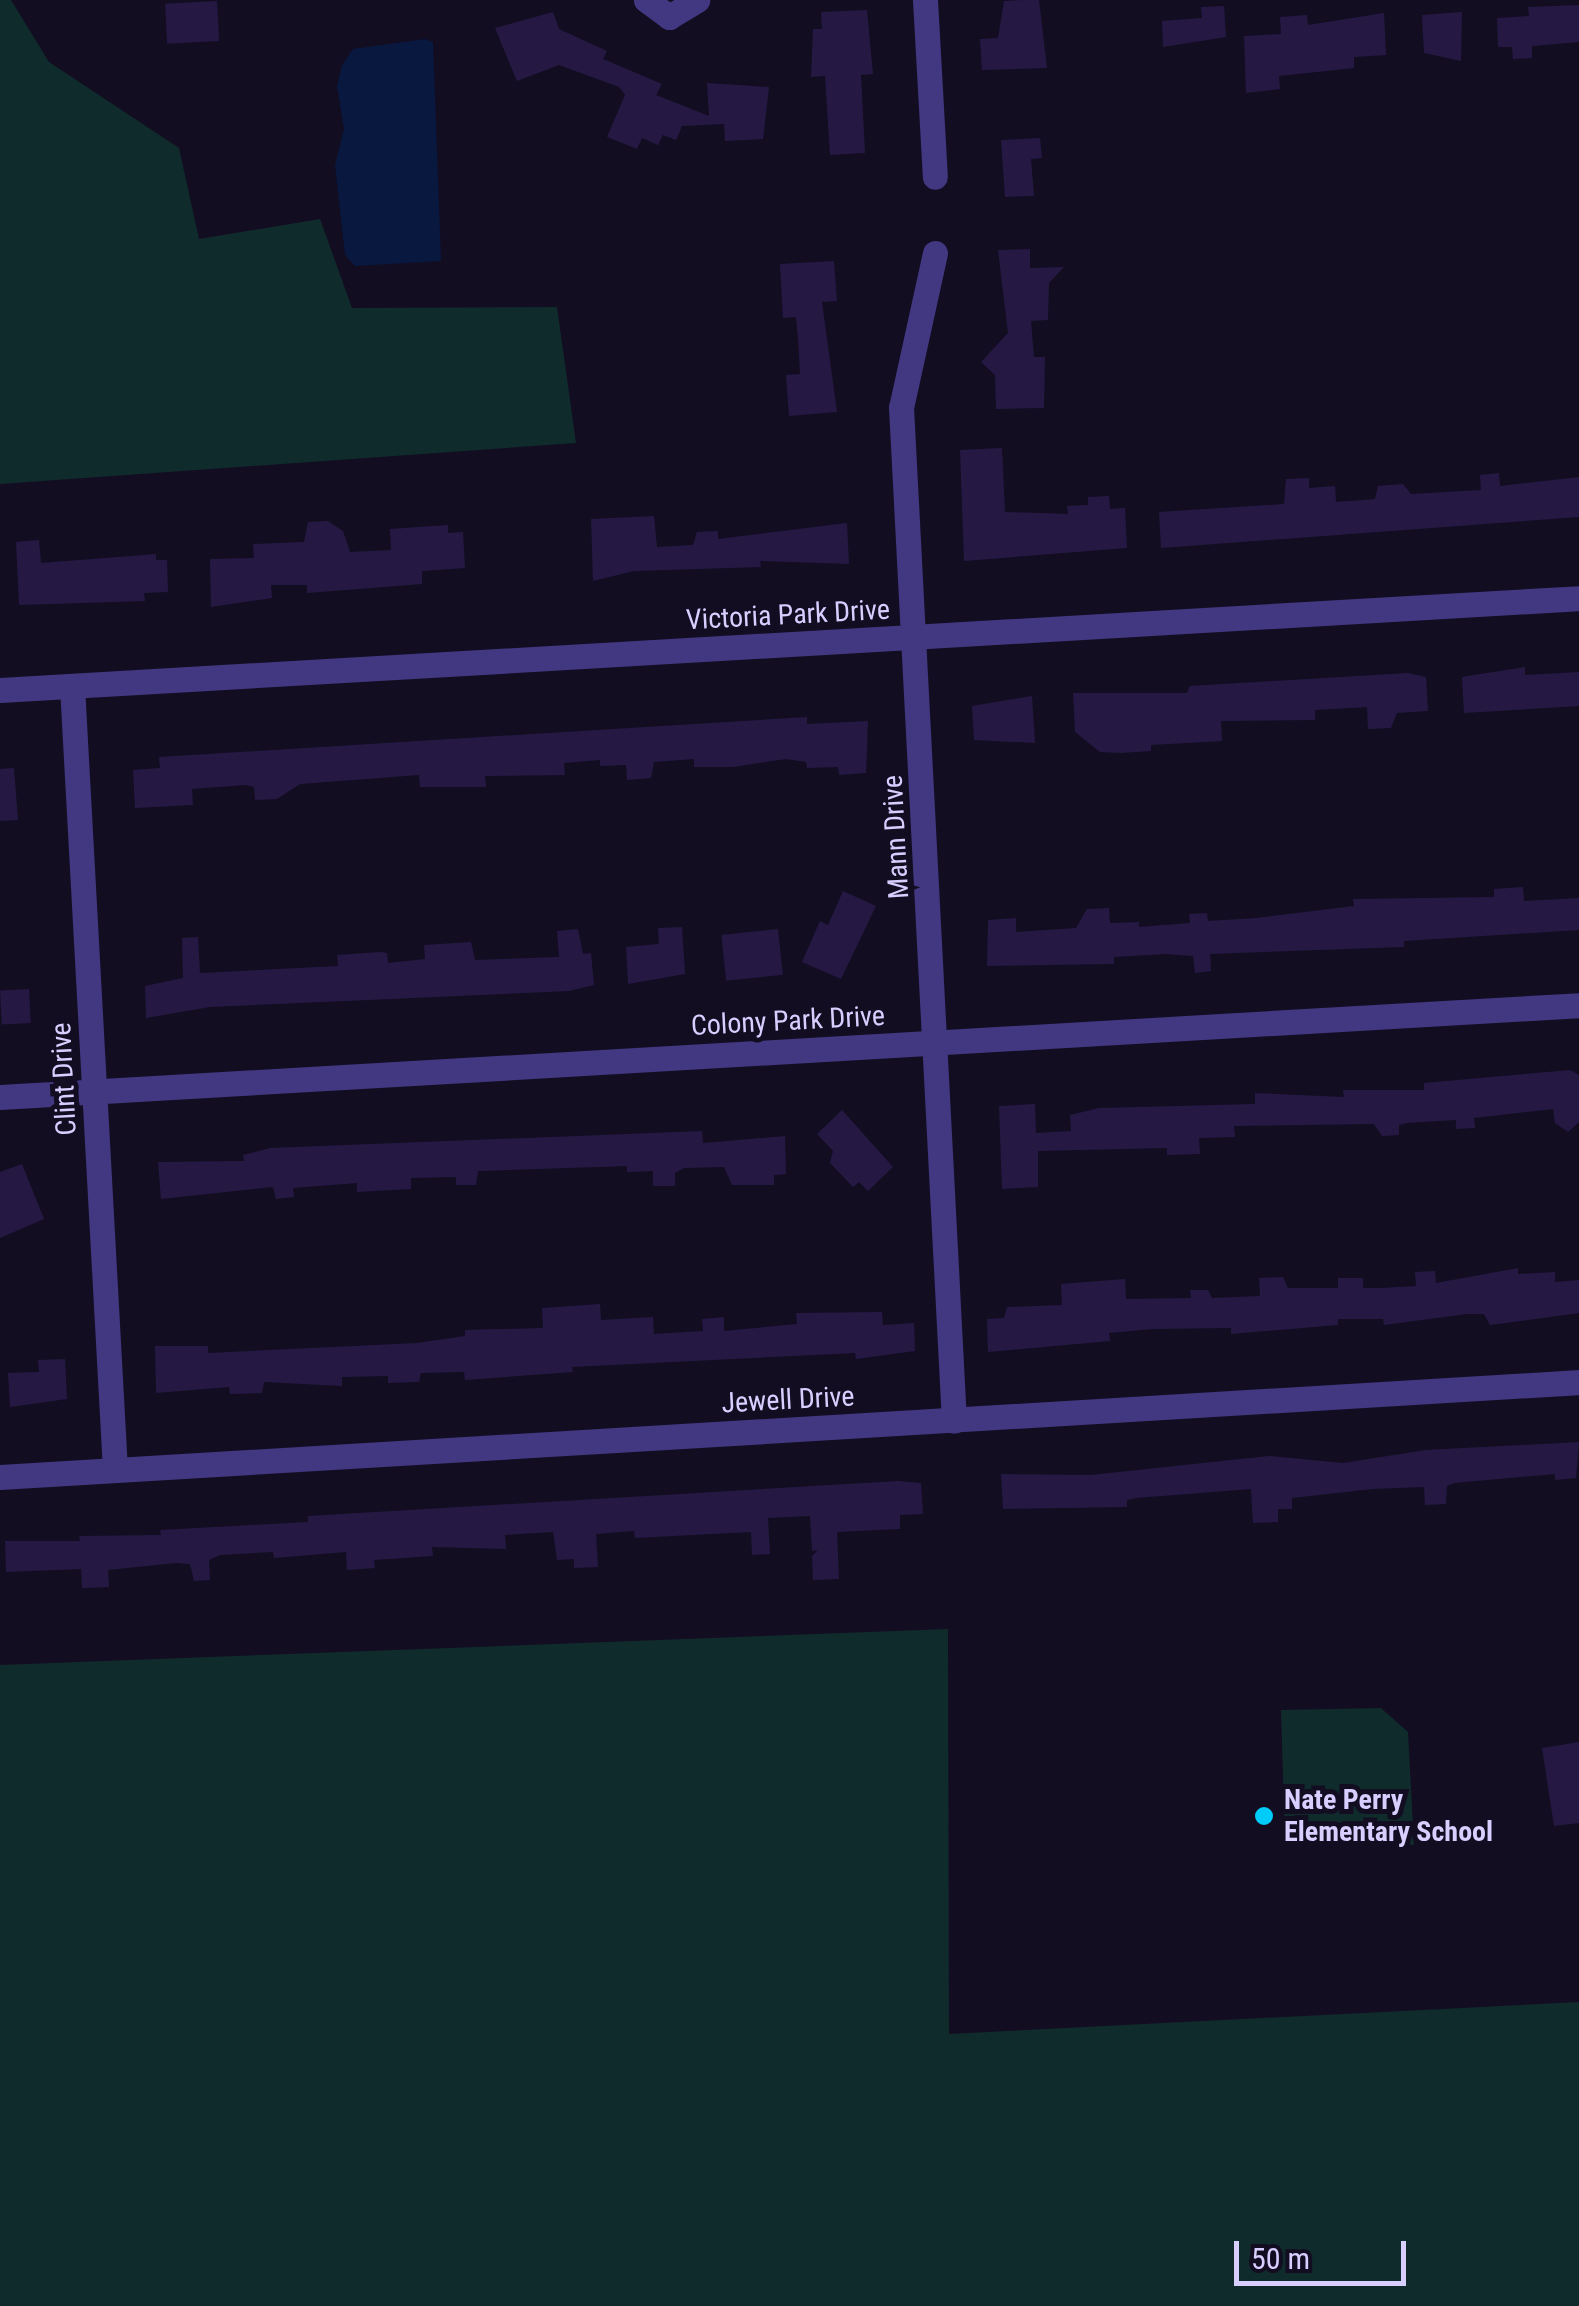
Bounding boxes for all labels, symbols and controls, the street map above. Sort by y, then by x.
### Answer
street label: Victoria Park Drive [685,593,891,637]
street label: Mann Drive [876,774,916,900]
street label: Colony Park Drive [690,999,886,1043]
street label: Clint Drive [44,1022,84,1136]
street label: Jewell Drive [721,1380,855,1420]
place label: Nate Perry Elementary School [1284,1783,1493,1849]
marker: Nate Perry Elementary School [1253,1805,1275,1827]
scale bar [1239,2221,1412,2283]
text: 50 m [1251,2241,1310,2276]

